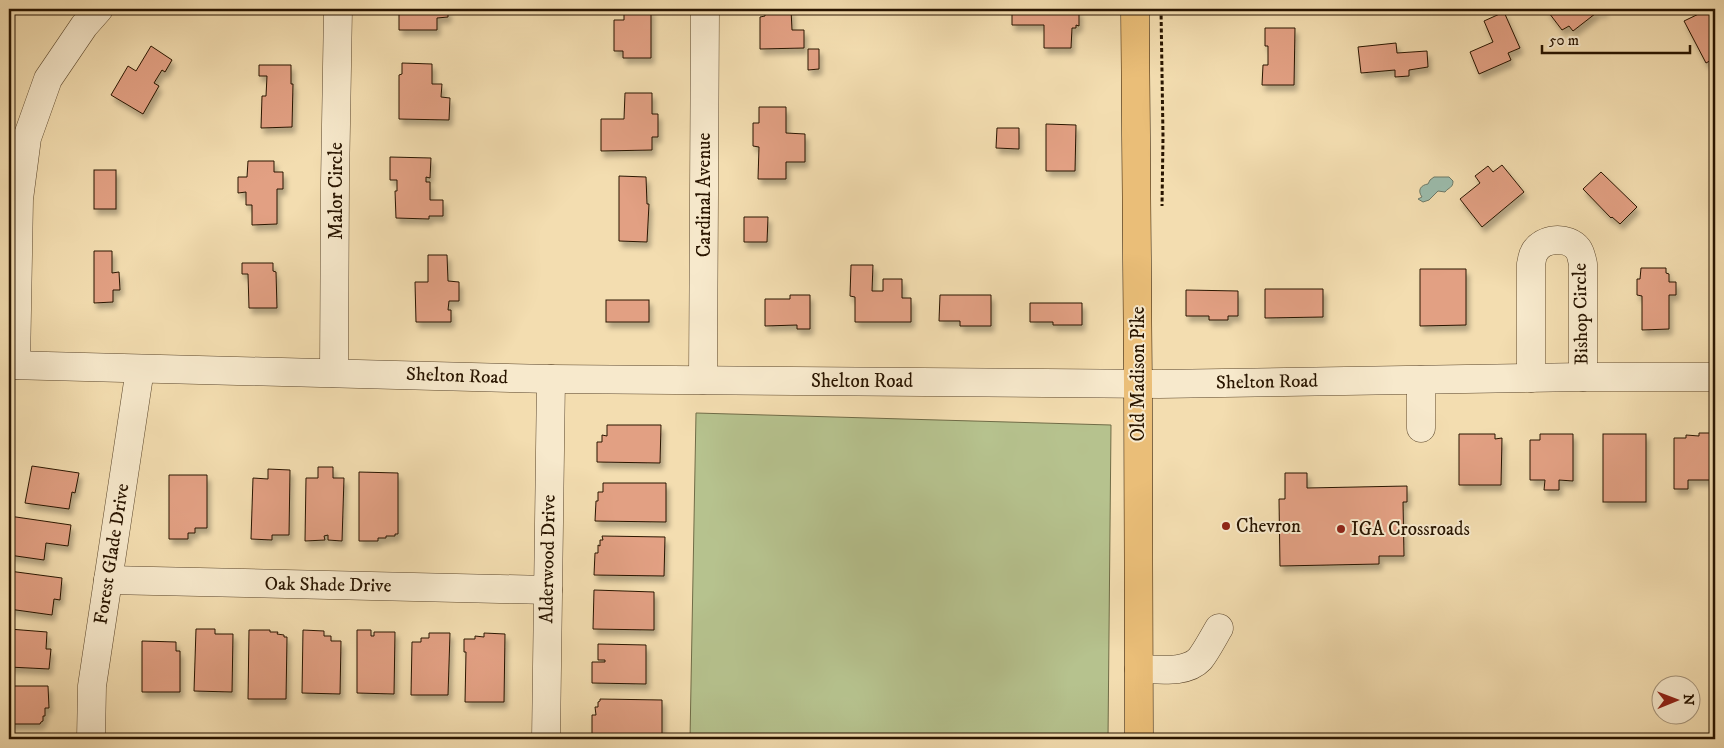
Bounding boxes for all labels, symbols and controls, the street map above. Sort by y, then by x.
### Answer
scale bar [1542,22,1689,54]
text: 50 m [1549,31,1579,50]
street label: Cardinal Avenue [693,133,716,257]
street label: Malor Circle [325,142,348,240]
street label: Bishop Circle [1569,263,1593,365]
street label: Old Madison Pike [1127,306,1150,442]
street label: Shelton Road [406,363,509,389]
street label: Shelton Road [811,370,914,393]
street label: Shelton Road [1216,370,1319,394]
street label: Forest Glade Drive [90,482,135,626]
street label: Alderwood Drive [535,494,561,624]
place label: Chevron [1236,515,1301,538]
place label: IGA Crossroads [1351,518,1470,541]
marker: Chevron [1220,520,1232,532]
marker: IGA Crossroads [1335,523,1347,535]
street label: Oak Shade Drive [264,572,392,598]
north arrow [1652,676,1702,726]
text: N [1679,694,1697,706]

